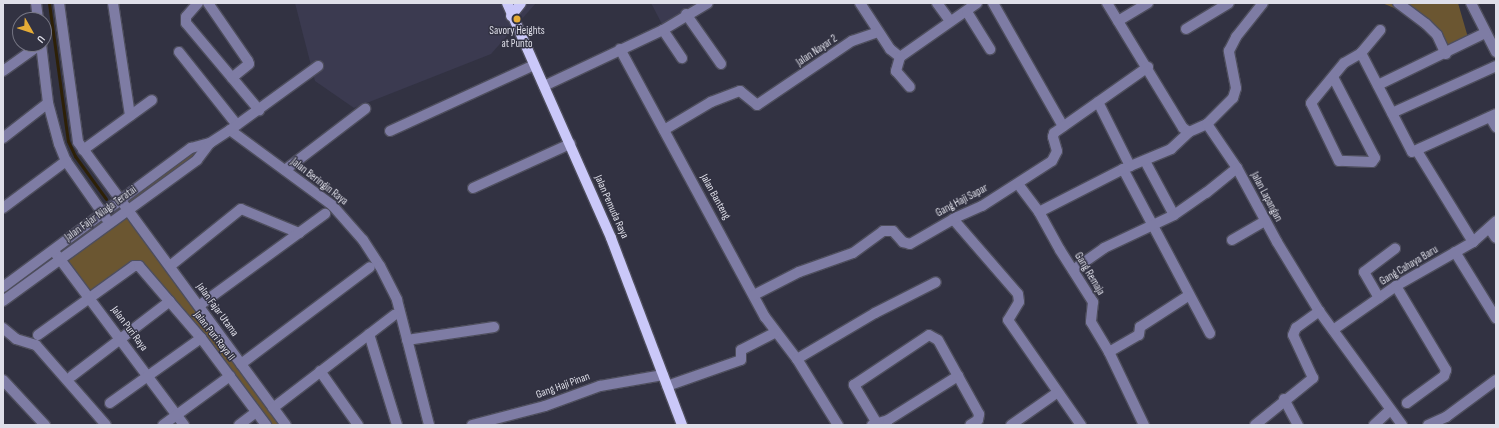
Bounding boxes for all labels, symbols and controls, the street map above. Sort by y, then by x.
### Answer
north arrow [12,12,52,52]
marker: Savory Heights at Punto [512,14,522,24]
place label: Savory Heights at Punto [489,25,545,51]
street label: Jalan Nayar 2 [794,32,840,70]
text: U [34,33,48,46]
street label: Jalan Beringin Raya [288,156,350,208]
street label: Jalan Lapangan [1247,170,1285,224]
street label: Jalan Banteng [697,172,733,222]
street label: Jalan Pemuda Raya [591,173,631,241]
street label: Gang Haji Sapar [934,182,990,220]
street label: Jalan Fajar Niaga Teratai [62,183,140,245]
street label: Gang Cahaya Baru [1377,243,1441,289]
street label: Gang Remaja [1071,250,1107,298]
street label: Jalan Fajar Utama [193,281,241,339]
street label: Jalan Puri Raya [108,304,150,354]
street label: Jalan Puri Raya II [191,309,237,363]
street label: Gang Haji Pinan [534,370,592,402]

